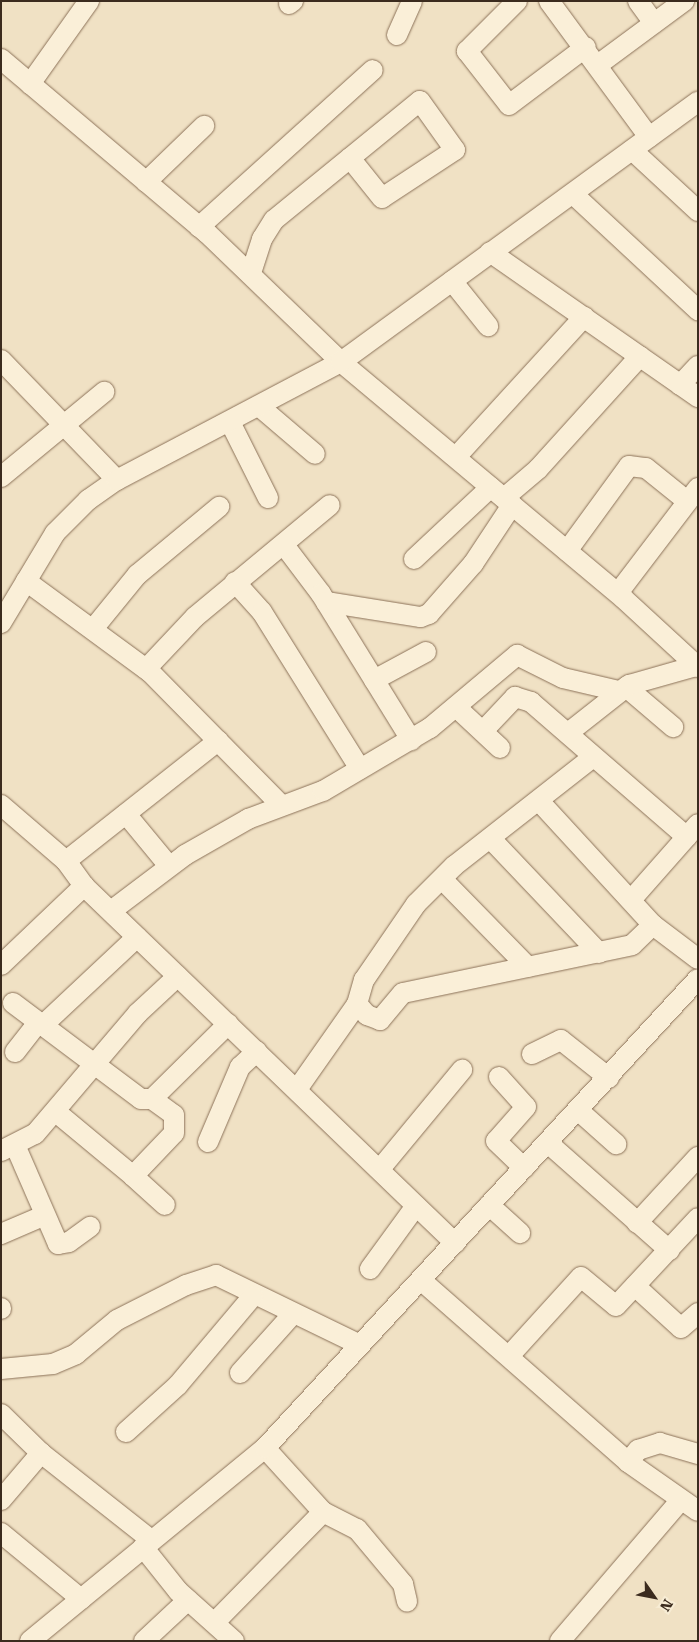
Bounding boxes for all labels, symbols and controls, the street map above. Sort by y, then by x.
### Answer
north arrow [629,1572,679,1622]
text: N [657,1596,676,1614]

